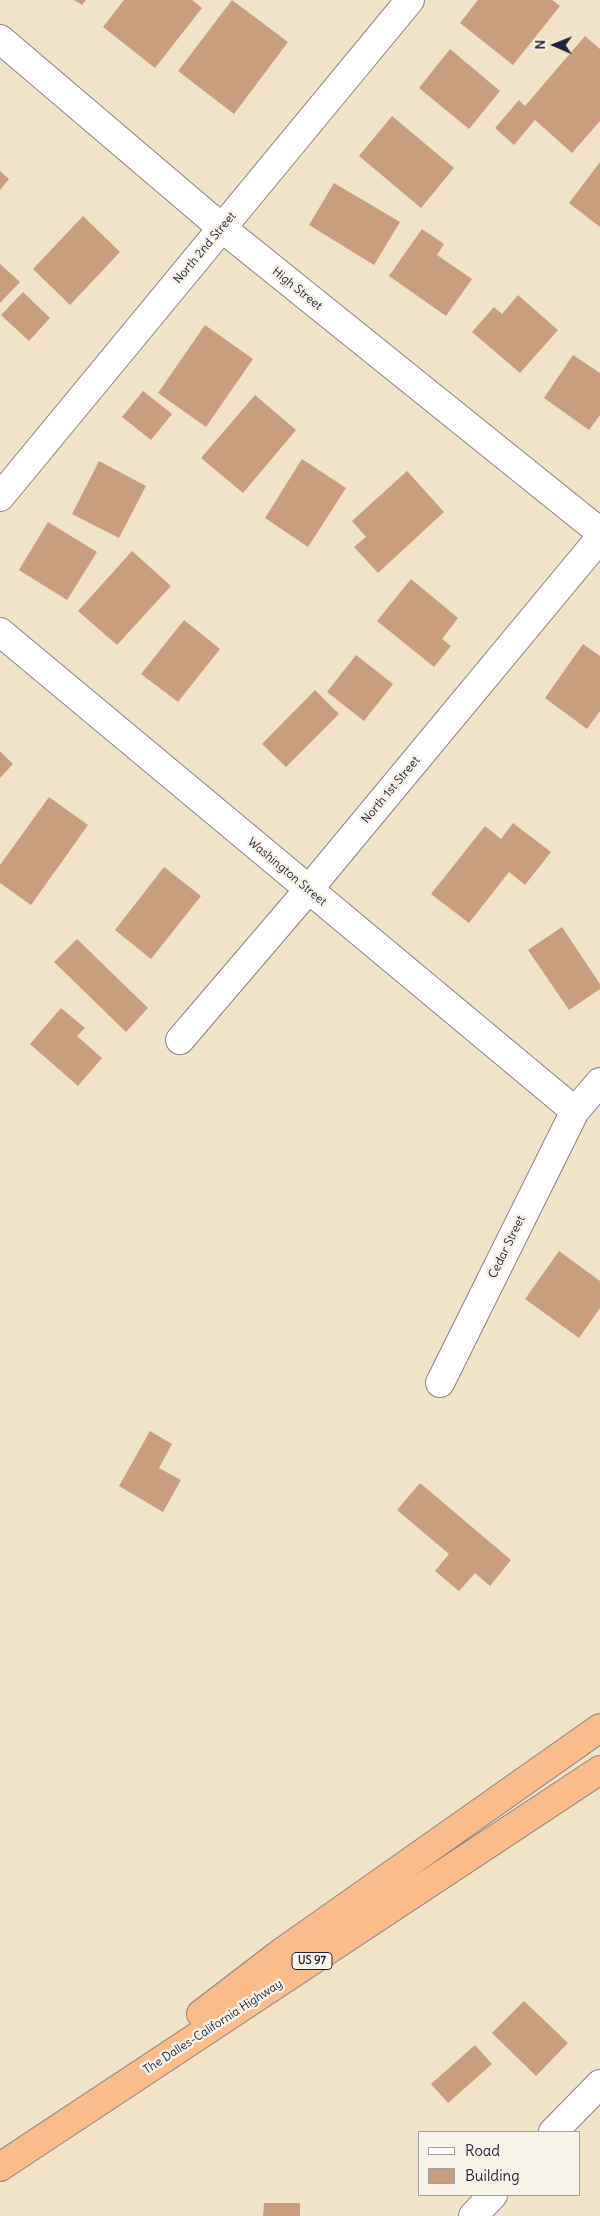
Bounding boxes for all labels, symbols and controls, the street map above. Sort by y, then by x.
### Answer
north arrow [530,20,580,70]
text: N [531,40,549,50]
street label: North 2nd Street [171,209,239,287]
street label: High Street [269,265,325,313]
street label: North 1st Street [359,754,423,826]
street label: Washington Street [245,835,329,909]
street label: Cedar Street [486,1213,528,1281]
road number: US 97 [292,1952,332,1970]
street label: The Dalles-California Highway [141,1977,285,2077]
legend [418,2131,580,2196]
text: Road [465,2141,500,2160]
text: Building [465,2166,520,2185]

